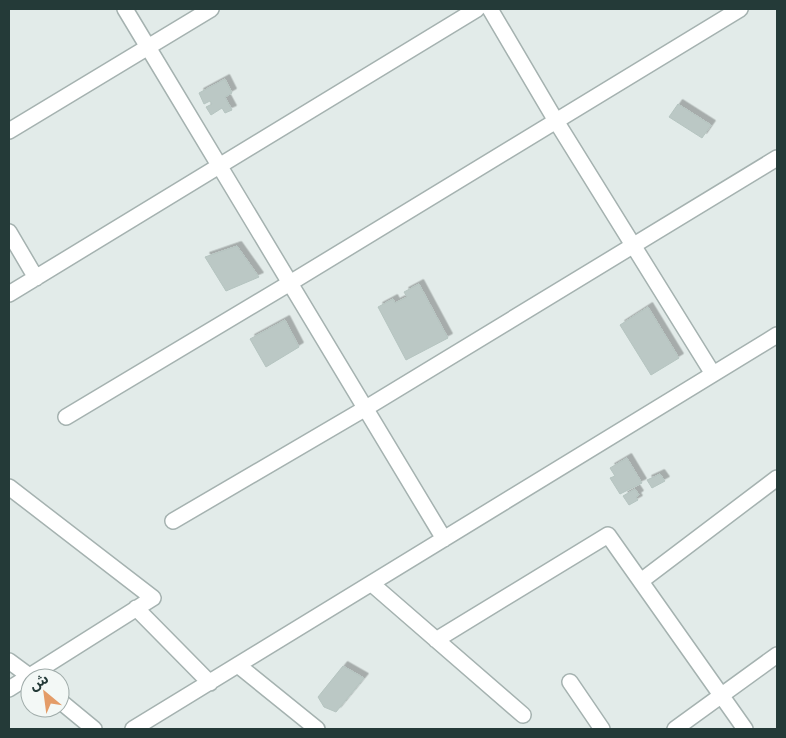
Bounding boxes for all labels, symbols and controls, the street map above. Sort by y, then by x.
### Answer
north arrow [20,668,70,718]
text: ش [26,670,51,693]

